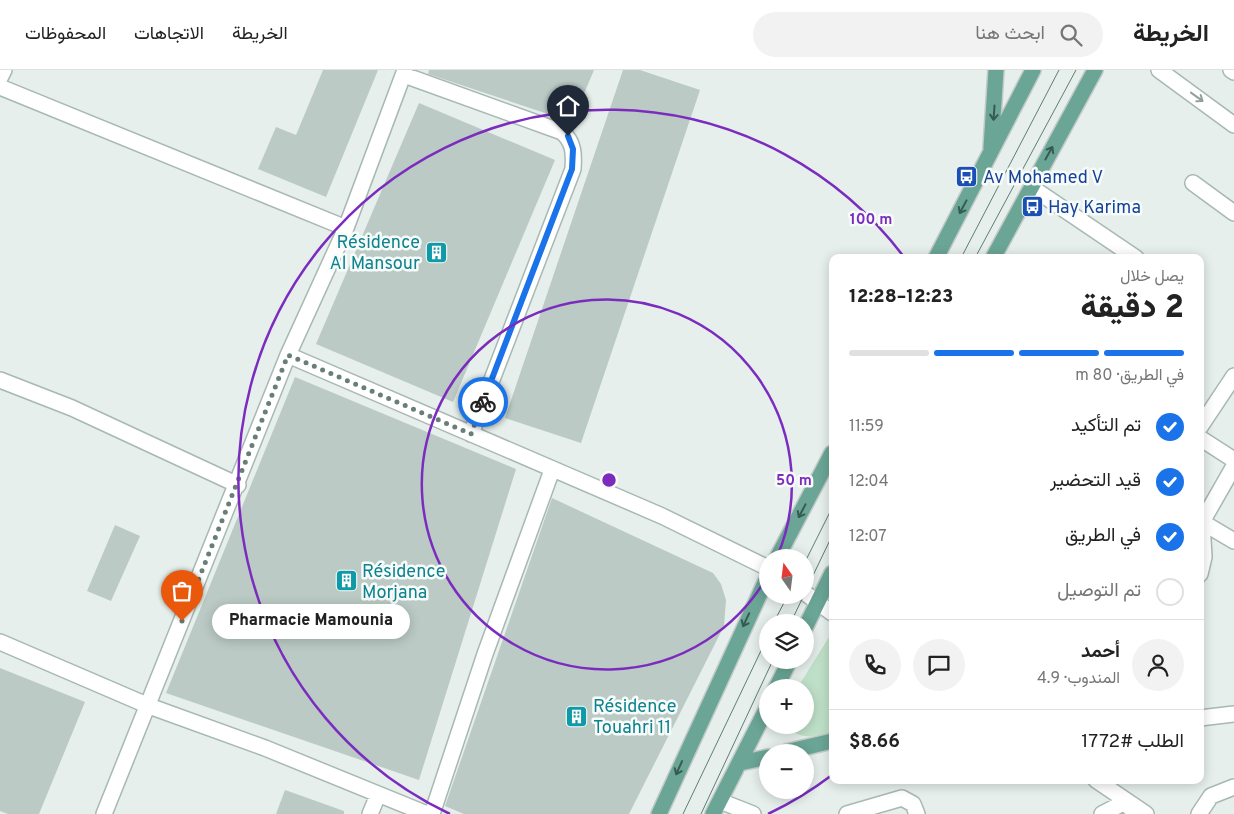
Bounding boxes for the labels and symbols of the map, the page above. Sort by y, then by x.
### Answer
pin [547,85,589,136]
one-way arrow [1190,92,1203,103]
one-way arrow [989,104,998,120]
one-way arrow [1045,146,1055,161]
bus stop icon: Av Mohamed V [955,165,979,189]
place label: Av Mohamed V [983,167,1103,190]
bus stop icon: Hay Karima [1020,195,1044,219]
place label: Hay Karima [1048,197,1141,220]
one-way arrow [958,199,967,214]
text: 100 m [850,211,892,230]
place label: Résidence Al Mansour [329,232,420,276]
building icon: Résidence Al Mansour [424,240,448,264]
courier [458,377,508,427]
centre of rings [600,471,618,489]
text: 50 m [776,472,812,491]
one-way arrow [796,504,806,518]
north arrow [759,549,814,604]
place label: Résidence Morjana [362,561,445,605]
building icon: Résidence Morjana [334,569,358,593]
pin [161,570,203,621]
callout: Pharmacie Mamounia [212,604,410,638]
one-way arrow [741,613,751,628]
place label: Résidence Touahri 11 [593,696,676,740]
building icon: Résidence Touahri 11 [565,704,589,728]
one-way arrow [674,760,684,775]

